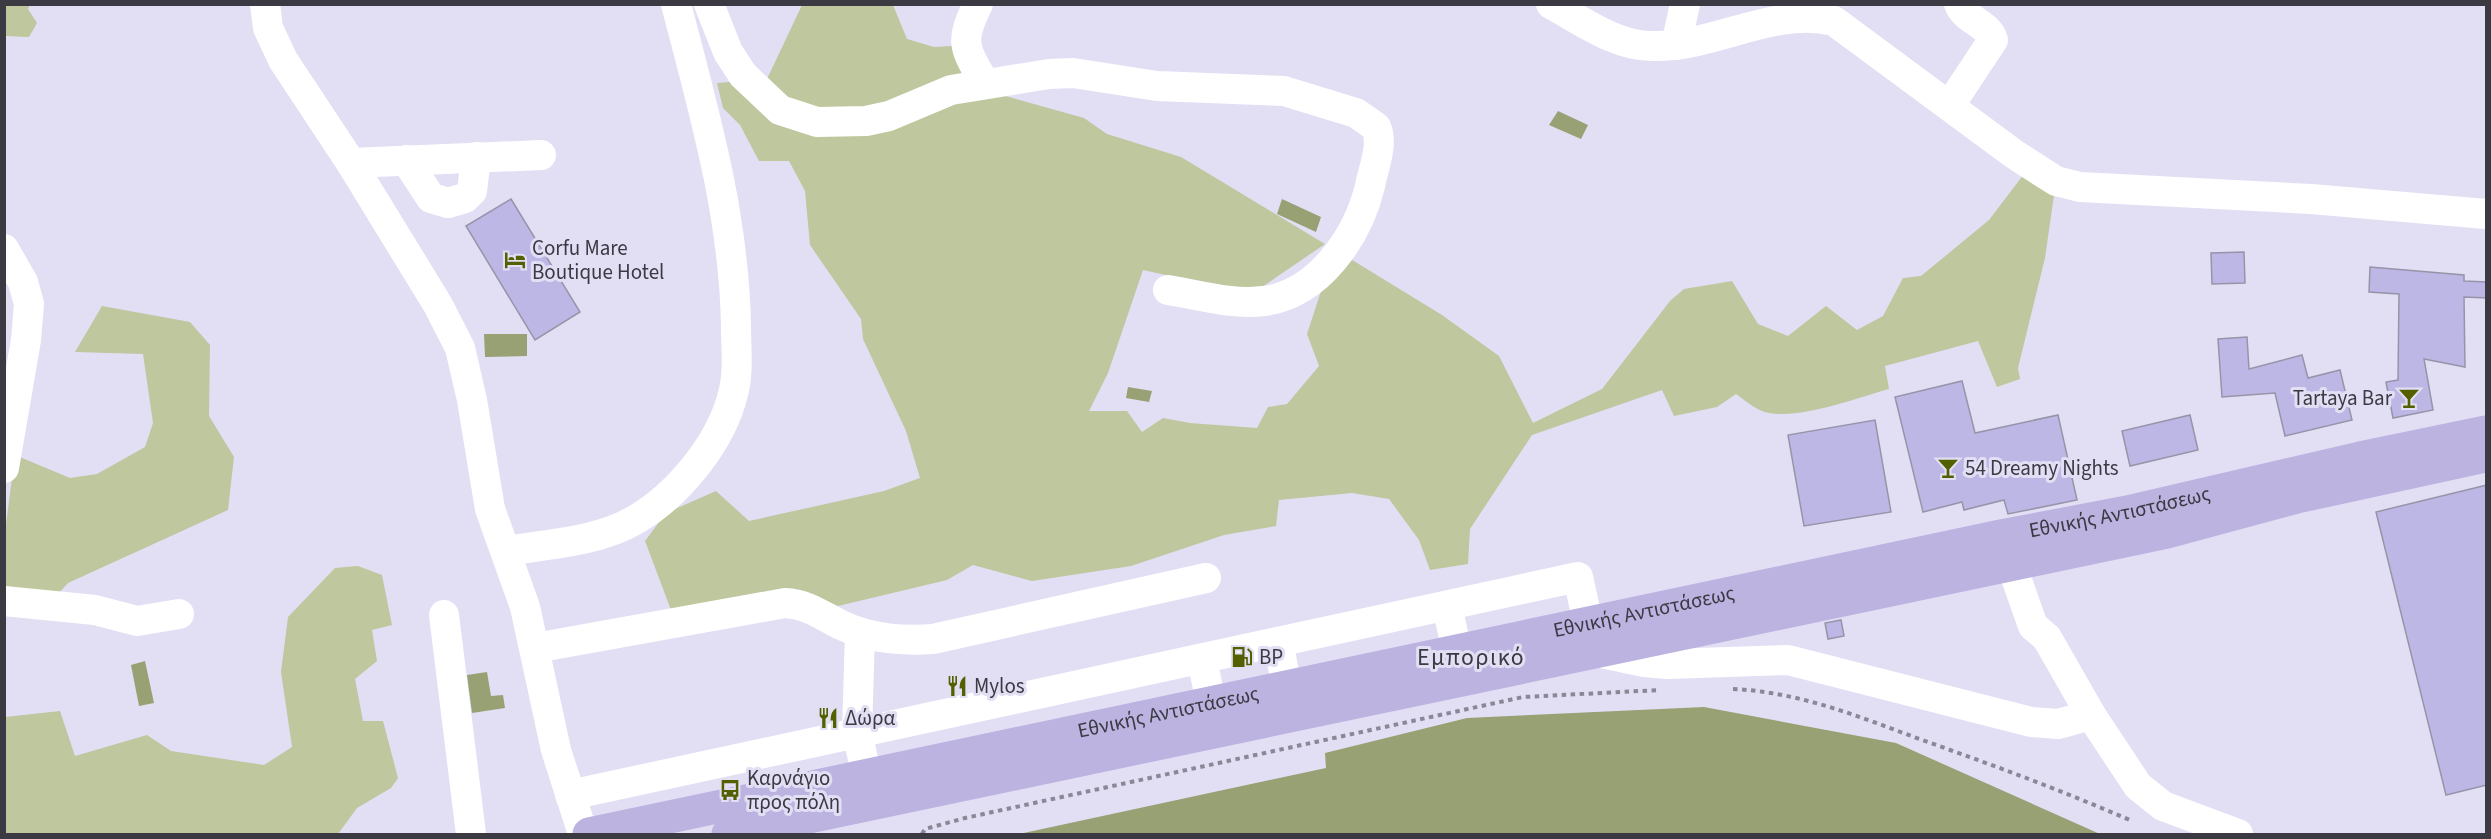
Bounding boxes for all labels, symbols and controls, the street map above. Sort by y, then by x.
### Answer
place label: Corfu Mare Boutique Hotel [532,233,664,287]
hotel icon: Corfu Mare Boutique Hotel [503,248,527,272]
place label: Tartaya Bar [2293,383,2393,413]
bar icon: Tartaya Bar [2397,386,2421,410]
place label: 54 Dreamy Nights [1965,453,2119,483]
bar icon: 54 Dreamy Nights [1936,456,1960,480]
street label: Εθνικής Αντιστάσεως [2026,478,2213,545]
street label: Εθνικής Αντιστάσεως [1550,578,1737,645]
district label: Εμπορικό [1417,640,1525,675]
place label: BP [1259,642,1283,672]
fuel station icon: BP [1230,645,1254,669]
place label: Mylos [974,671,1025,701]
restaurant icon: Mylos [945,674,969,698]
street label: Εθνικής Αντιστάσεως [1075,678,1262,745]
place label: Δώρα [845,703,896,733]
restaurant icon: Δώρα [816,706,840,730]
place label: Καρνάγιο προς πόλη [747,763,840,817]
bus stop icon: Καρνάγιο προς πόλη [718,778,742,802]

